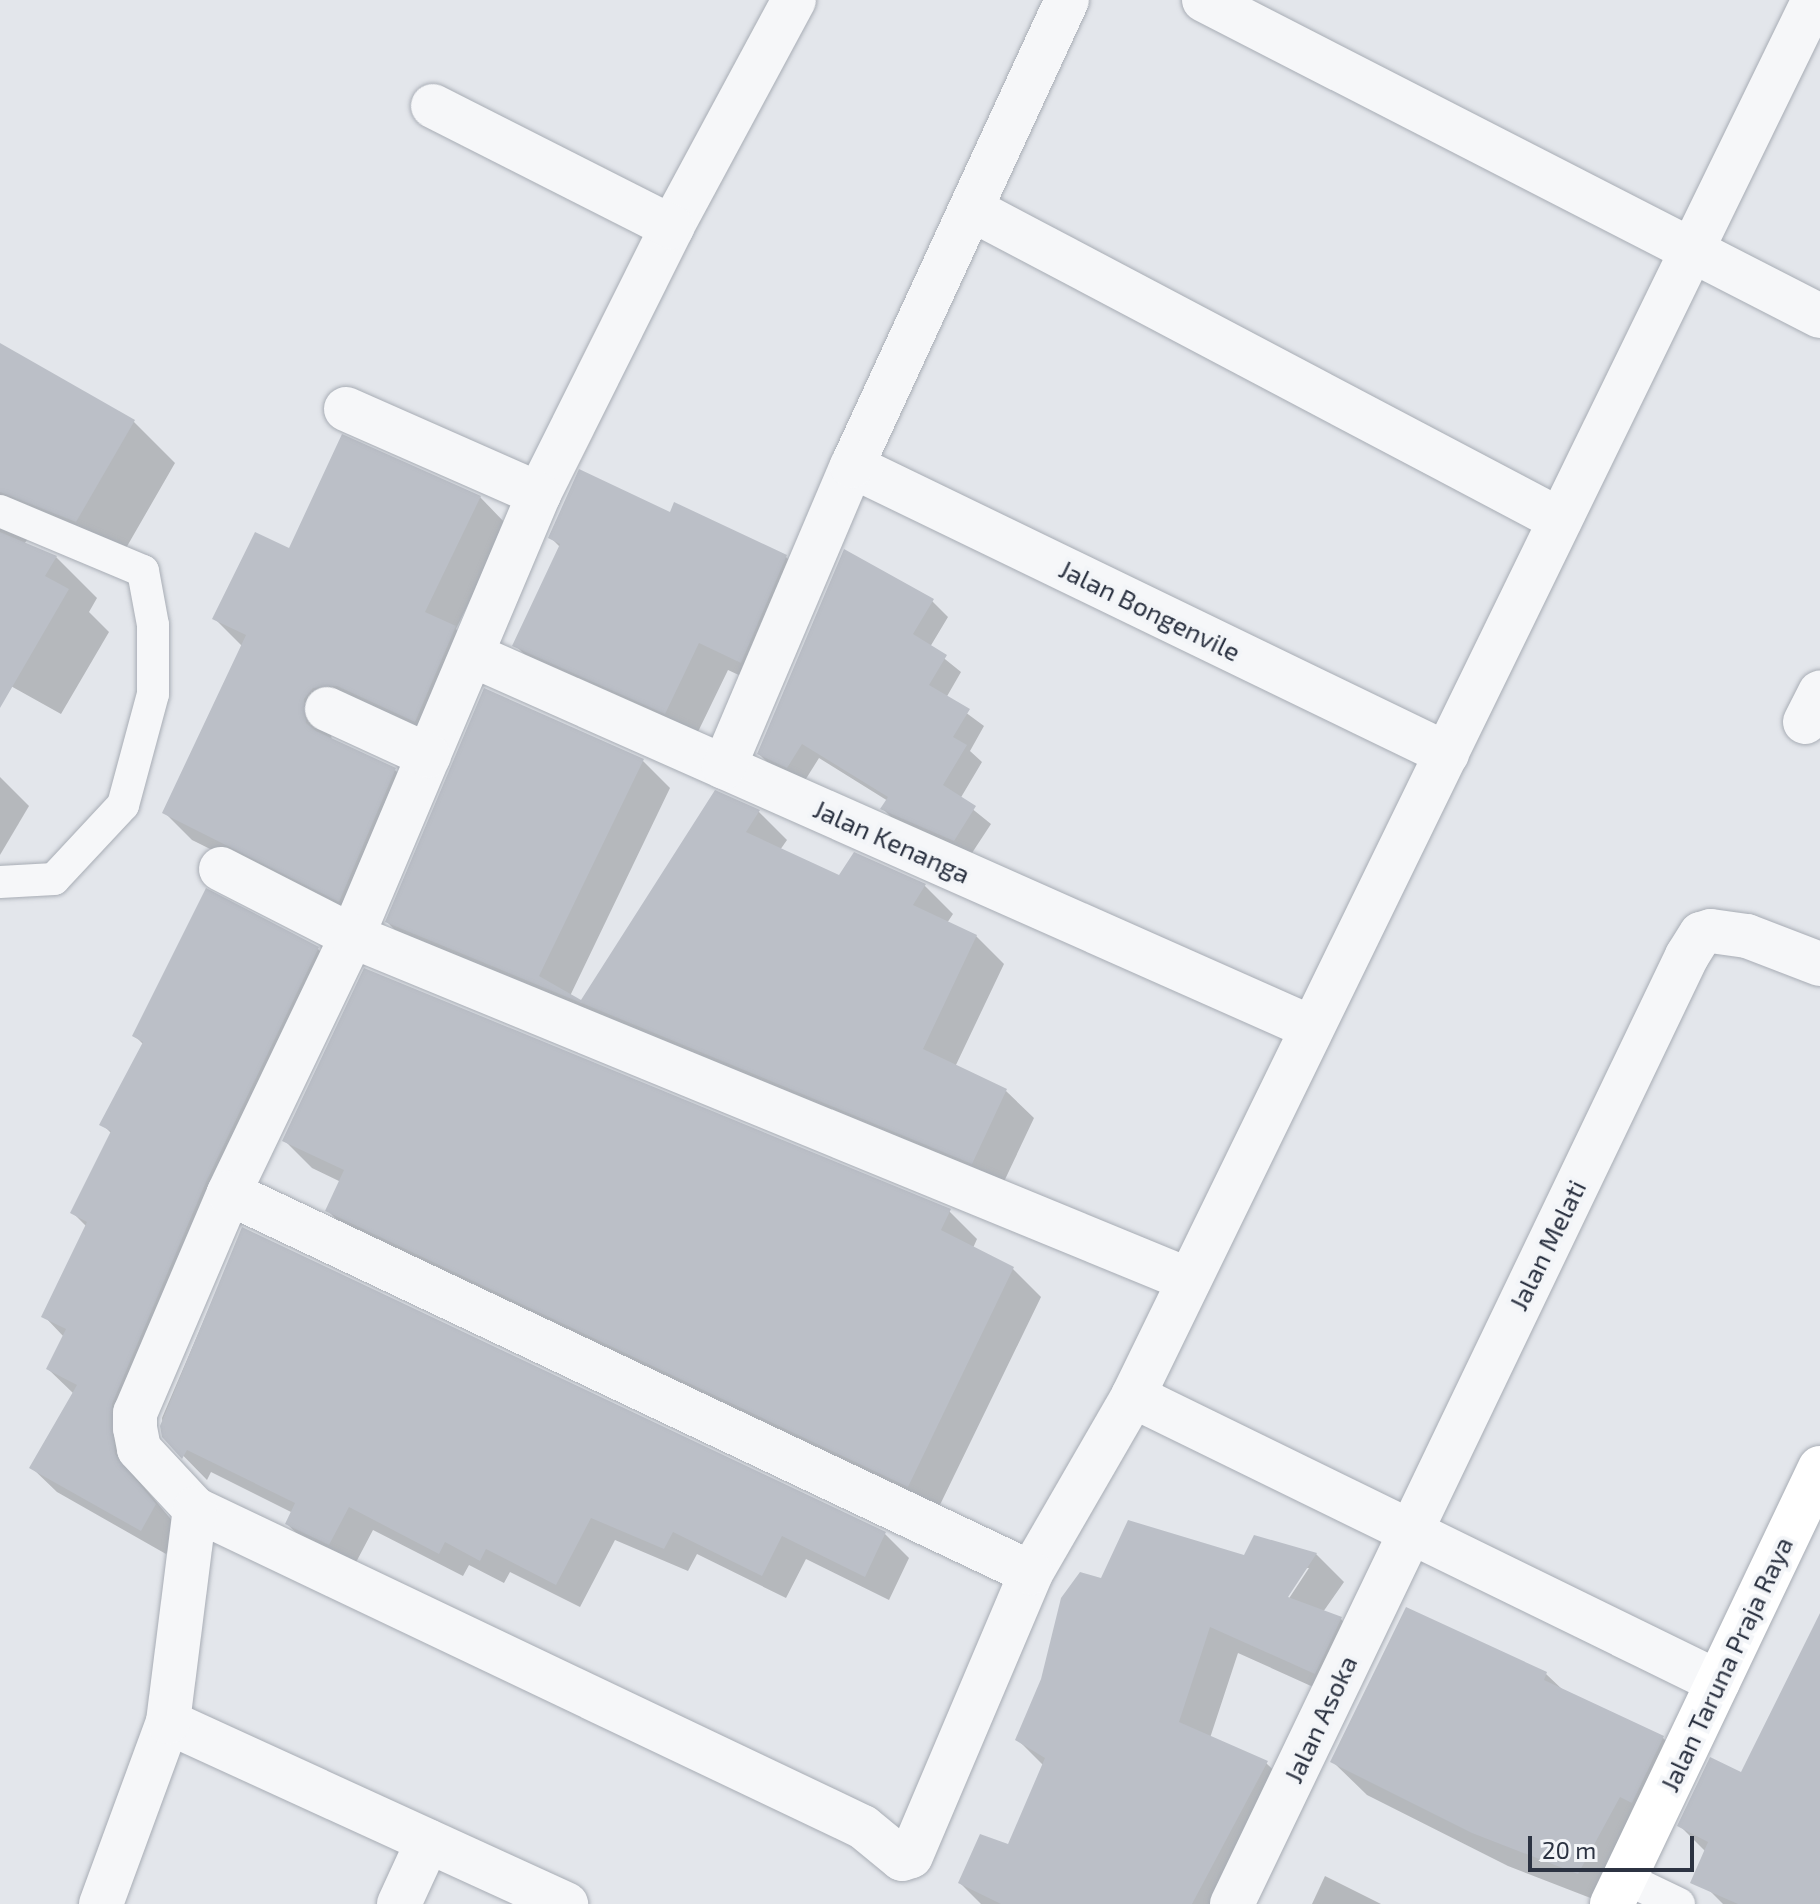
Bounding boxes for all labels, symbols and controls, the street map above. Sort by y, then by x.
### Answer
street label: Jalan Bongenvile [1054,553,1246,667]
street label: Jalan Kenanga [809,793,975,889]
street label: Jalan Melati [1502,1175,1592,1315]
street label: Jalan Taruna Praja Raya [1653,1531,1799,1797]
street label: Jalan Asoka [1277,1650,1363,1788]
scale bar [1532,1820,1698,1870]
text: 20 m [1542,1835,1596,1864]

